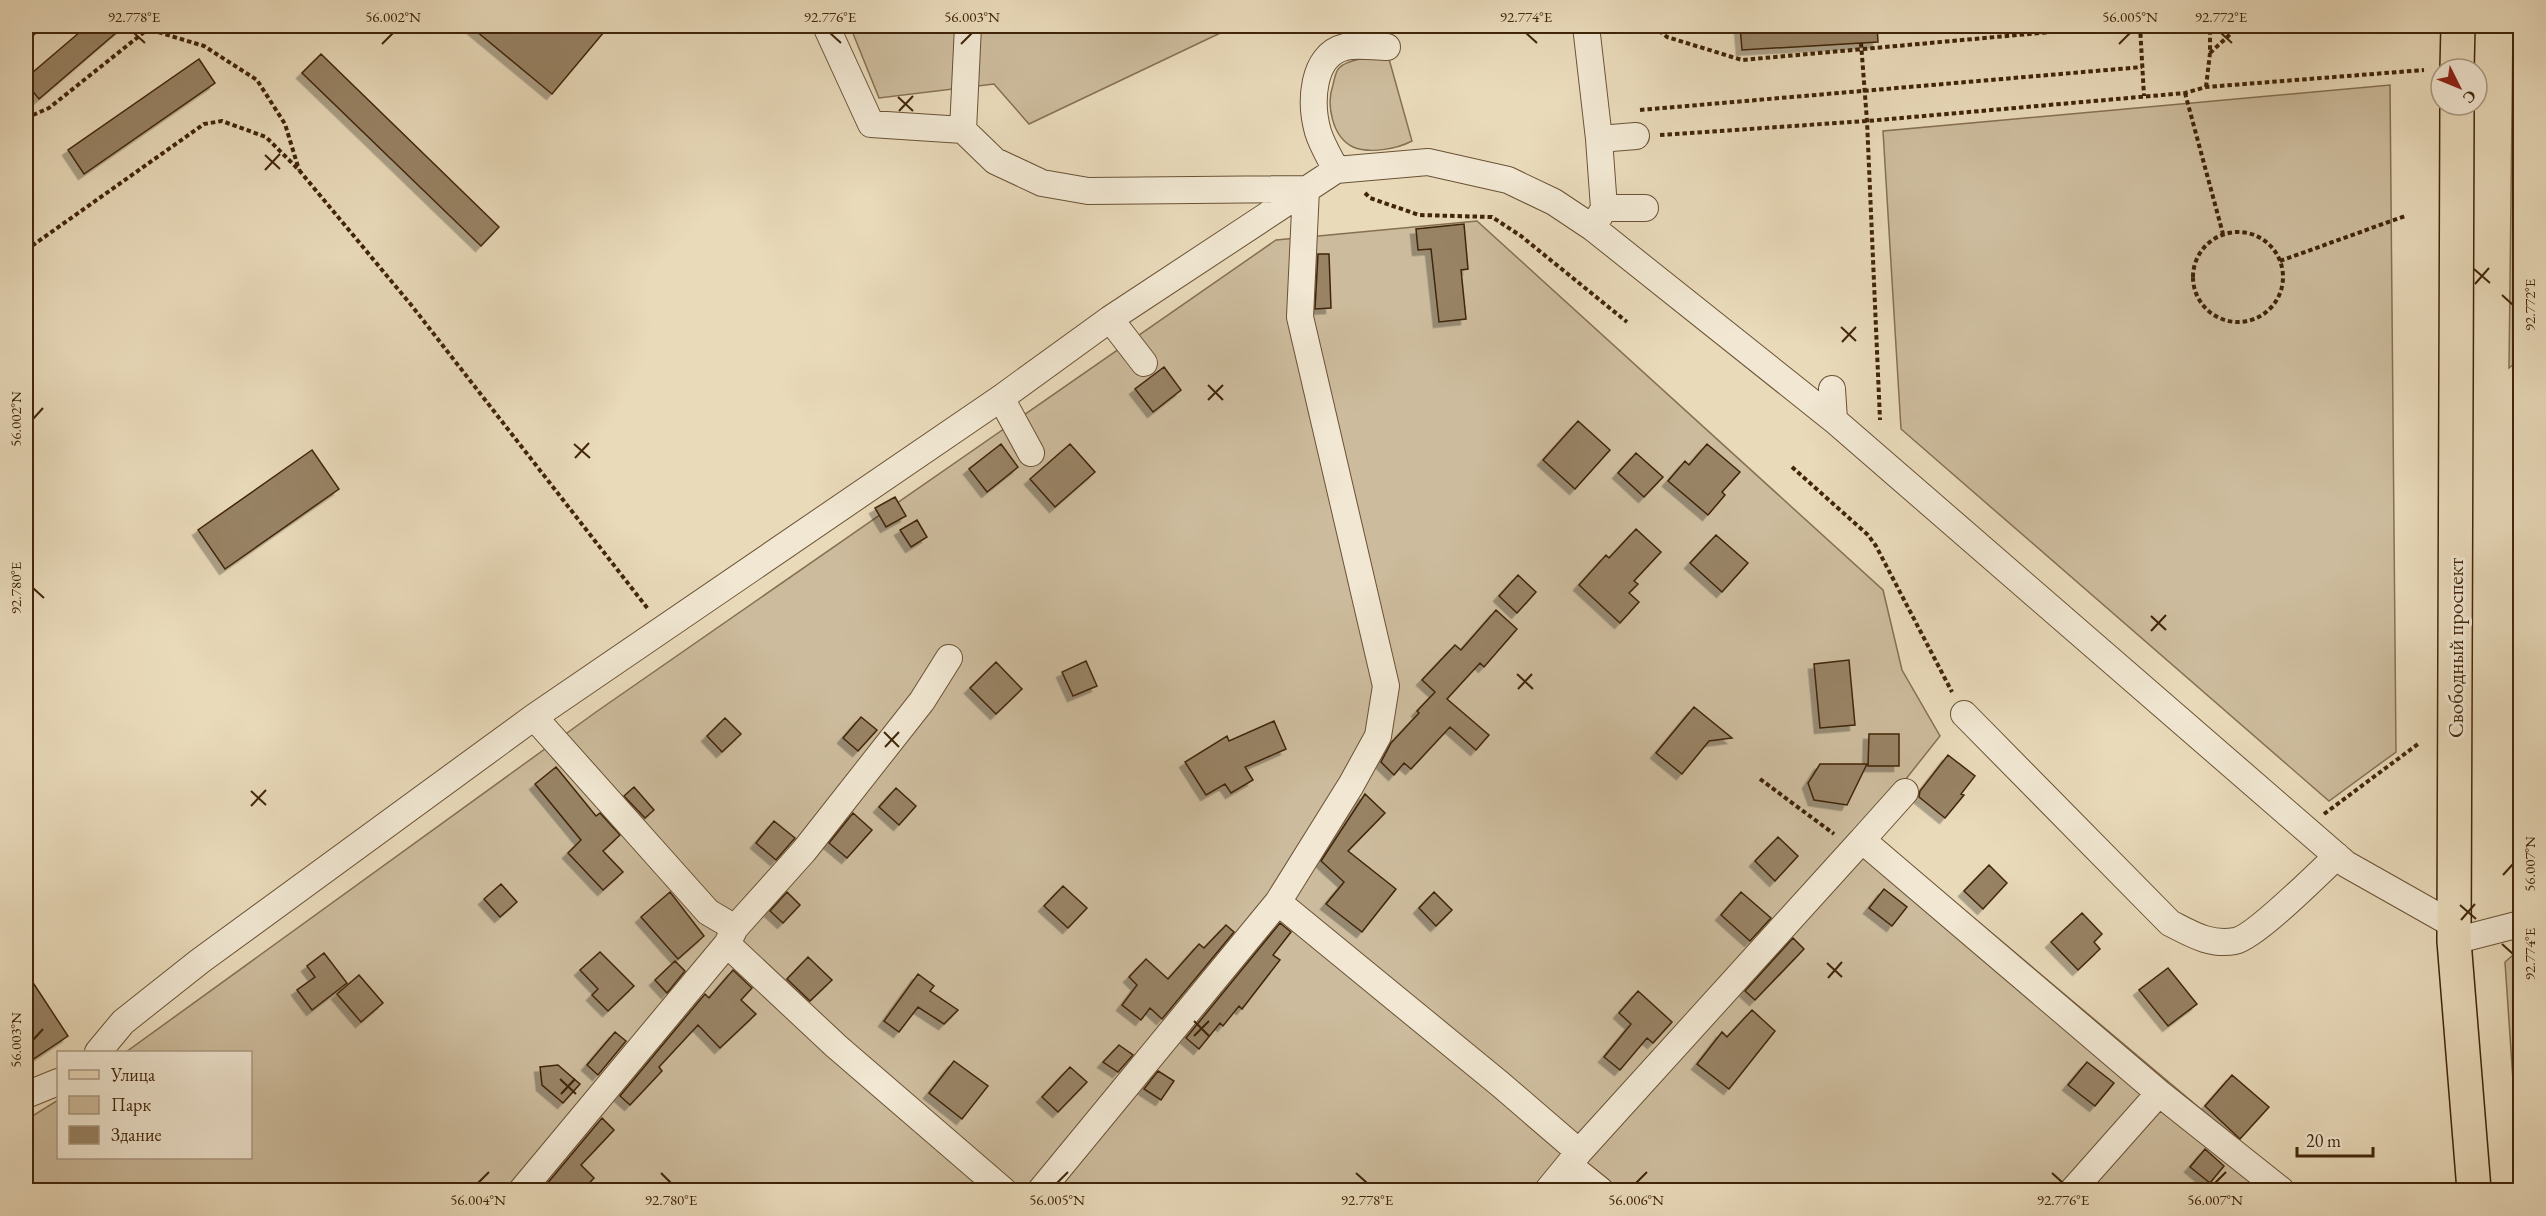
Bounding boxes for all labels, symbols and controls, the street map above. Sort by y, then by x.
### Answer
text: 92.778°E [108,7,161,26]
text: 56.002°N [365,7,421,26]
text: 92.776°E [804,7,857,26]
text: 56.003°N [944,7,1000,26]
text: 92.774°E [1500,7,1553,26]
text: 56.005°N [2102,7,2158,26]
text: 92.772°E [2195,7,2248,26]
north arrow [2429,57,2489,117]
text: С [2458,86,2481,108]
text: 92.772°E [2520,278,2539,331]
text: 56.002°N [6,391,25,447]
street label: Свободный проспект [2442,558,2469,738]
text: 92.780°E [6,561,25,614]
text: 56.007°N [2520,836,2539,892]
text: 92.774°E [2520,927,2539,980]
text: 56.003°N [6,1012,25,1068]
legend [57,1051,252,1159]
text: Улица [110,1063,156,1086]
text: Парк [111,1093,151,1116]
scale bar [2297,1120,2374,1158]
text: Здание [111,1123,161,1146]
text: 20 m [2306,1129,2341,1152]
text: 56.004°N [450,1190,506,1209]
text: 92.780°E [645,1190,698,1209]
text: 56.005°N [1029,1190,1085,1209]
text: 92.778°E [1341,1190,1394,1209]
text: 56.006°N [1608,1190,1664,1209]
text: 92.776°E [2037,1190,2090,1209]
text: 56.007°N [2187,1190,2243,1209]

